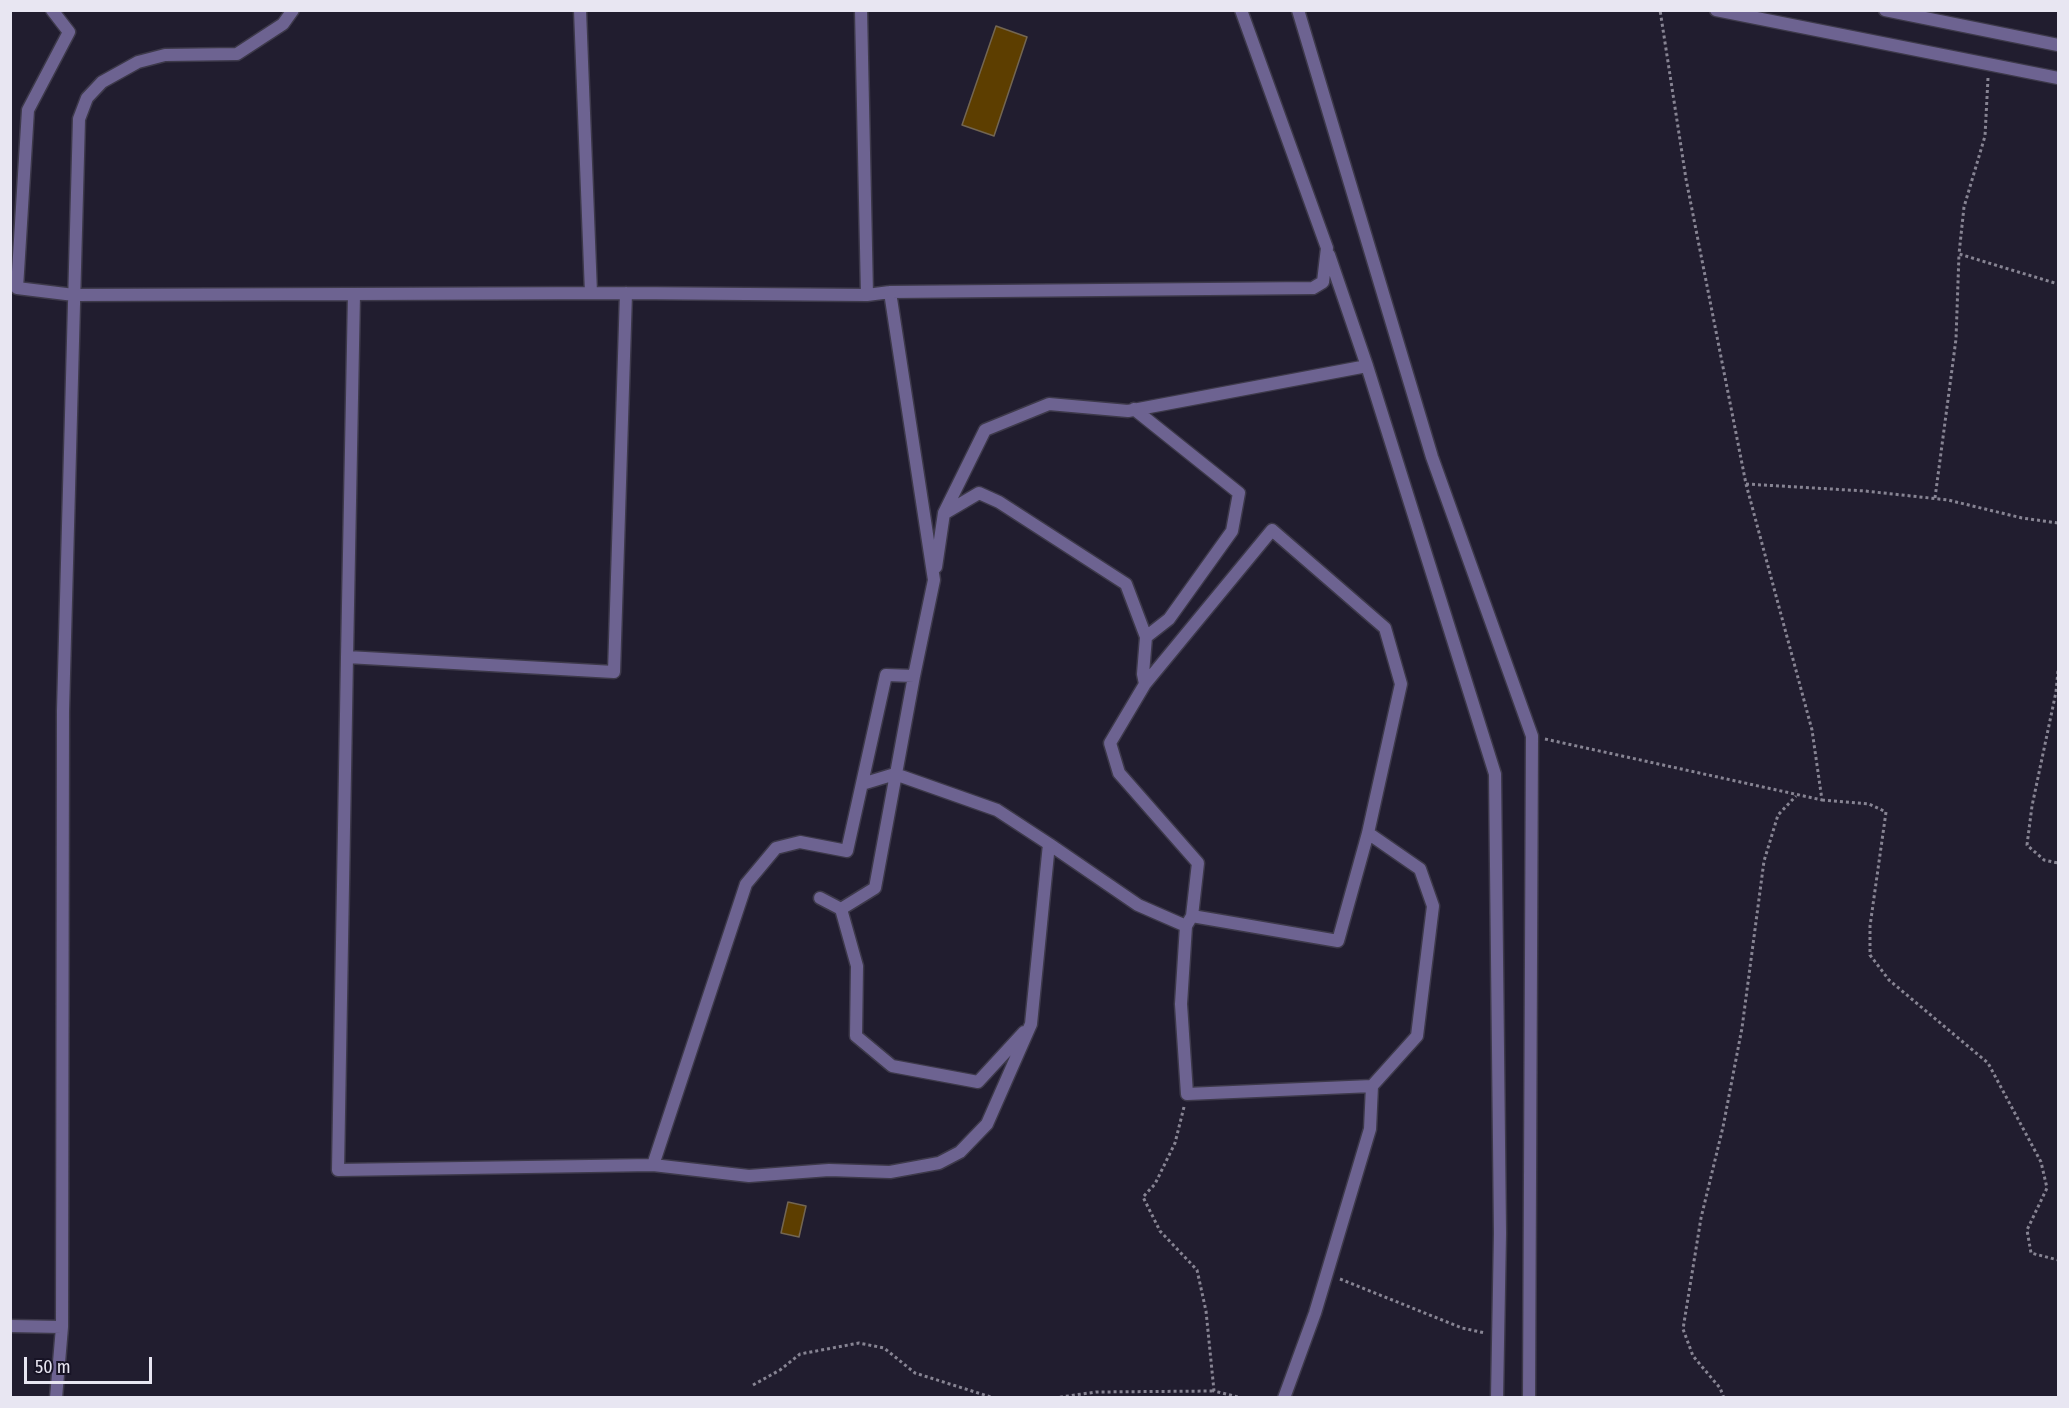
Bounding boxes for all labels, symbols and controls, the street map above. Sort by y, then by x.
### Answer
scale bar [27,1345,154,1383]
text: 50 m [35,1356,71,1378]

